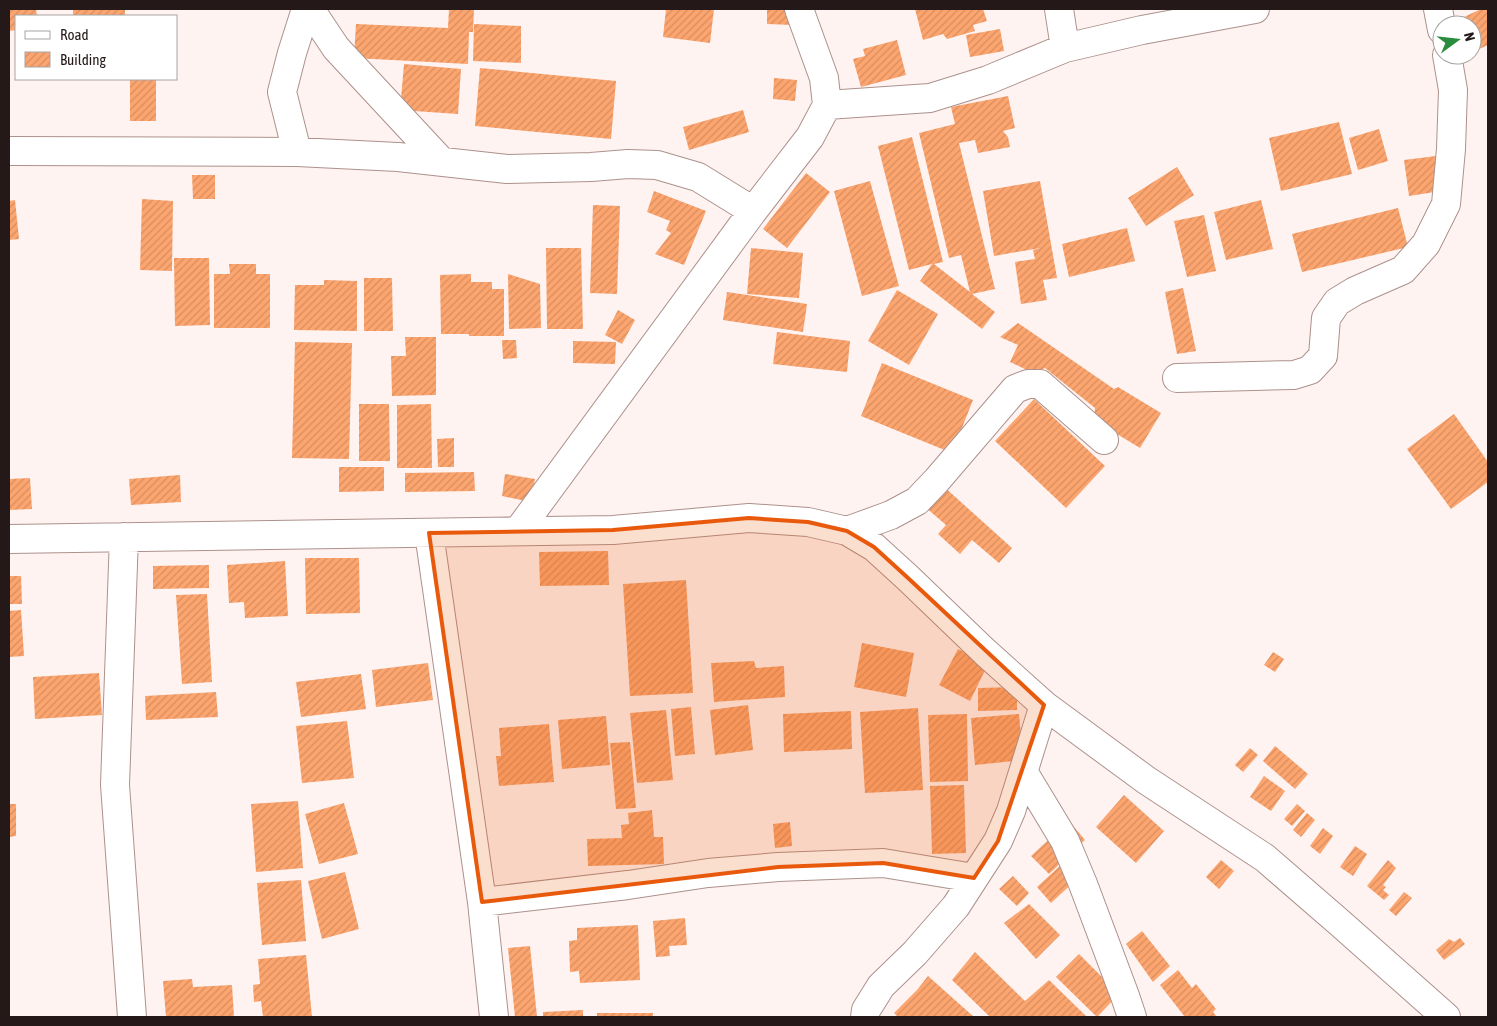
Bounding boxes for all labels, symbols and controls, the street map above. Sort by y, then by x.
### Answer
legend [15,15,178,80]
north arrow [1432,15,1482,65]
text: Road [60,26,89,43]
text: N [1461,31,1478,43]
text: Building [60,51,106,68]

